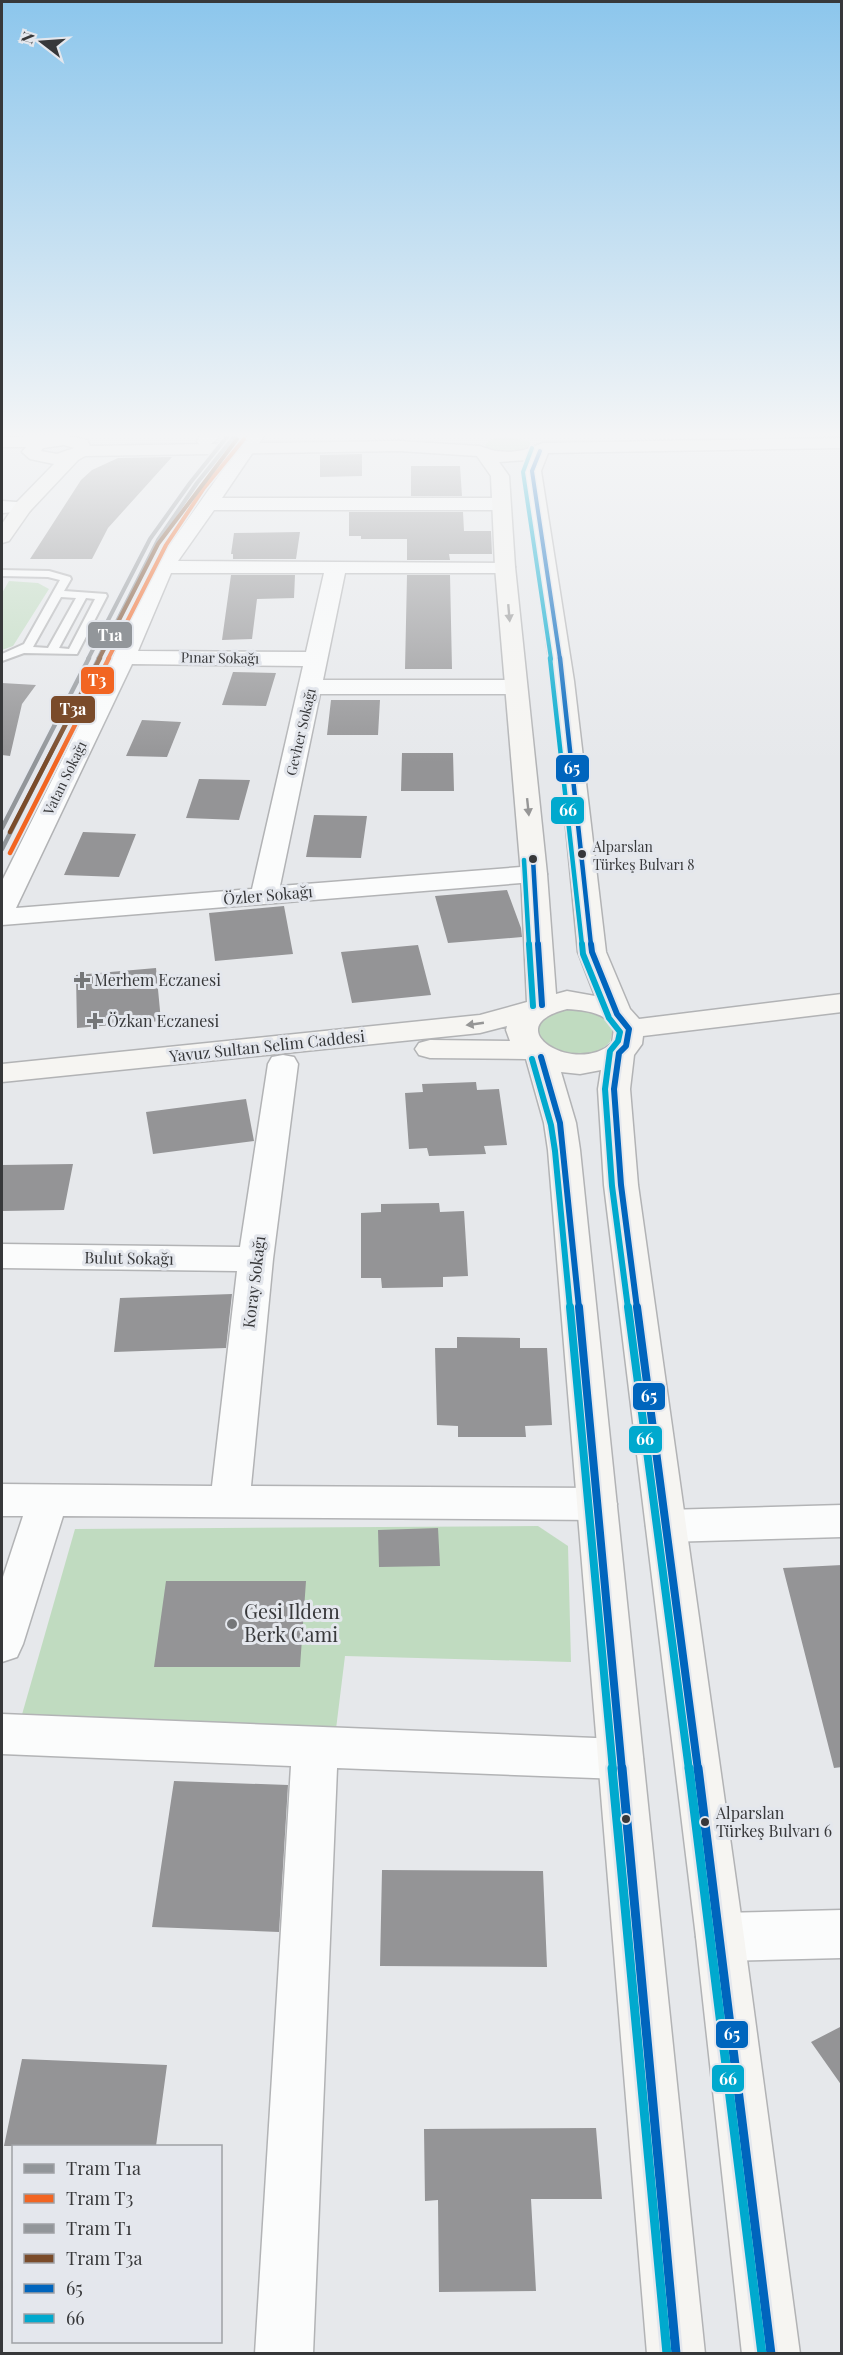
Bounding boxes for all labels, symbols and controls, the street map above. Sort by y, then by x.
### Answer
north arrow [12,12,72,72]
text: N [15,28,39,46]
one-way arrow [504,603,514,622]
line badge: T1a [87,621,133,649]
text: T1a [97,624,123,645]
street label: Pınar Sokağı [181,647,259,668]
line badge: T3 [80,666,115,695]
text: T3 [88,669,106,690]
street label: Gevher Sokağı [281,686,320,777]
line badge: T3a [50,695,96,724]
text: T3a [60,698,87,719]
street label: Vatan Sokağı [38,738,91,819]
line badge: 65 [555,754,590,783]
text: 65 [564,757,580,778]
line badge: 66 [550,796,585,825]
one-way arrow [523,797,533,816]
text: 66 [559,799,577,820]
place label: Alparslan Türkeş Bulvarı 8 [592,837,695,874]
marker: Alparslan Türkeş Bulvarı 8 [576,848,588,860]
unlabelled marker [527,853,539,865]
street label: Özler Sokağı [222,880,314,909]
place label: Merhem Eczanesi [94,969,221,990]
marker: Merhem Eczanesi [75,973,89,987]
place label: Özkan Eczanesi [107,1010,220,1031]
marker: Özkan Eczanesi [88,1014,102,1028]
one-way arrow [465,1020,484,1029]
street label: Yavuz Sultan Selim Caddesi [167,1025,366,1066]
street label: Koray Sokağı [237,1234,270,1329]
street label: Bulut Sokağı [84,1246,174,1269]
line badge: 65 [632,1382,666,1411]
text: 65 [641,1385,657,1406]
line badge: 66 [628,1425,663,1454]
text: 66 [636,1428,654,1449]
place label: Gesi Ildem Berk Cami [244,1597,340,1647]
marker: Gesi Ildem Berk Cami [225,1617,239,1631]
place label: Alparslan Türkeş Bulvarı 6 [715,1802,832,1841]
unlabelled marker [620,1813,632,1825]
marker: Alparslan Türkeş Bulvarı 6 [699,1816,711,1828]
line badge: 65 [715,2020,749,2049]
text: 65 [724,2023,740,2044]
line badge: 66 [711,2064,745,2093]
text: 66 [719,2068,737,2089]
legend [12,2145,222,2343]
text: Tram T1a [66,2156,141,2180]
text: Tram T3 [66,2186,133,2210]
text: Tram T1 [66,2216,132,2240]
text: Tram T3a [66,2246,142,2270]
text: 65 [66,2276,83,2300]
text: 66 [66,2306,85,2330]

